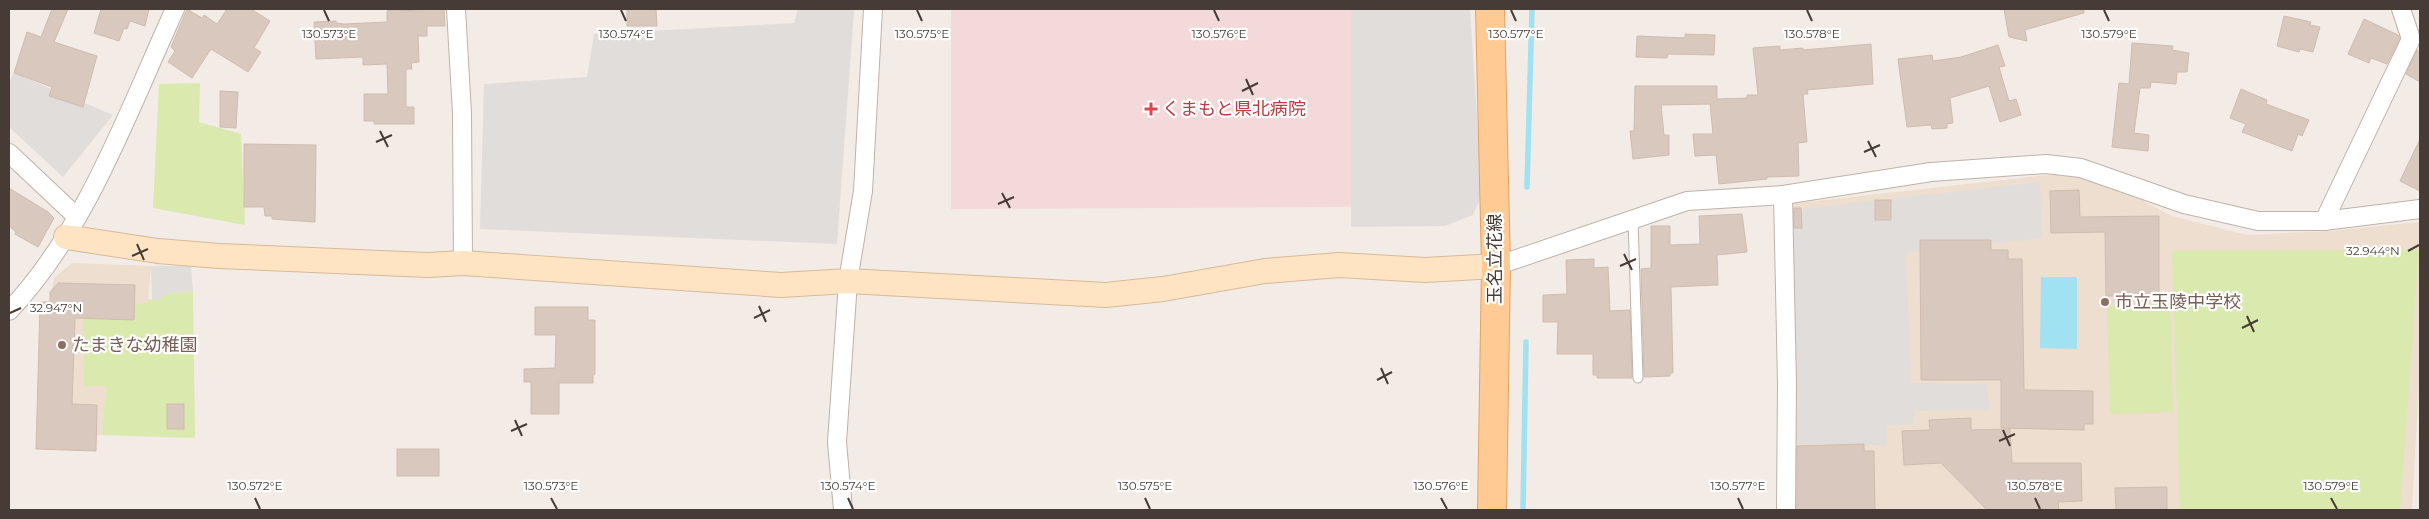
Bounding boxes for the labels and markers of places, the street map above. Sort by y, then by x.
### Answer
place label: くまもと県北病院 [1162,98,1306,120]
marker: くまもと県北病院 [1144,102,1158,116]
place label: 市立玉陵中学校 [2115,291,2241,313]
marker: 市立玉陵中学校 [2099,296,2111,308]
place label: たまきな幼稚園 [72,334,197,356]
marker: たまきな幼稚園 [56,339,68,351]

